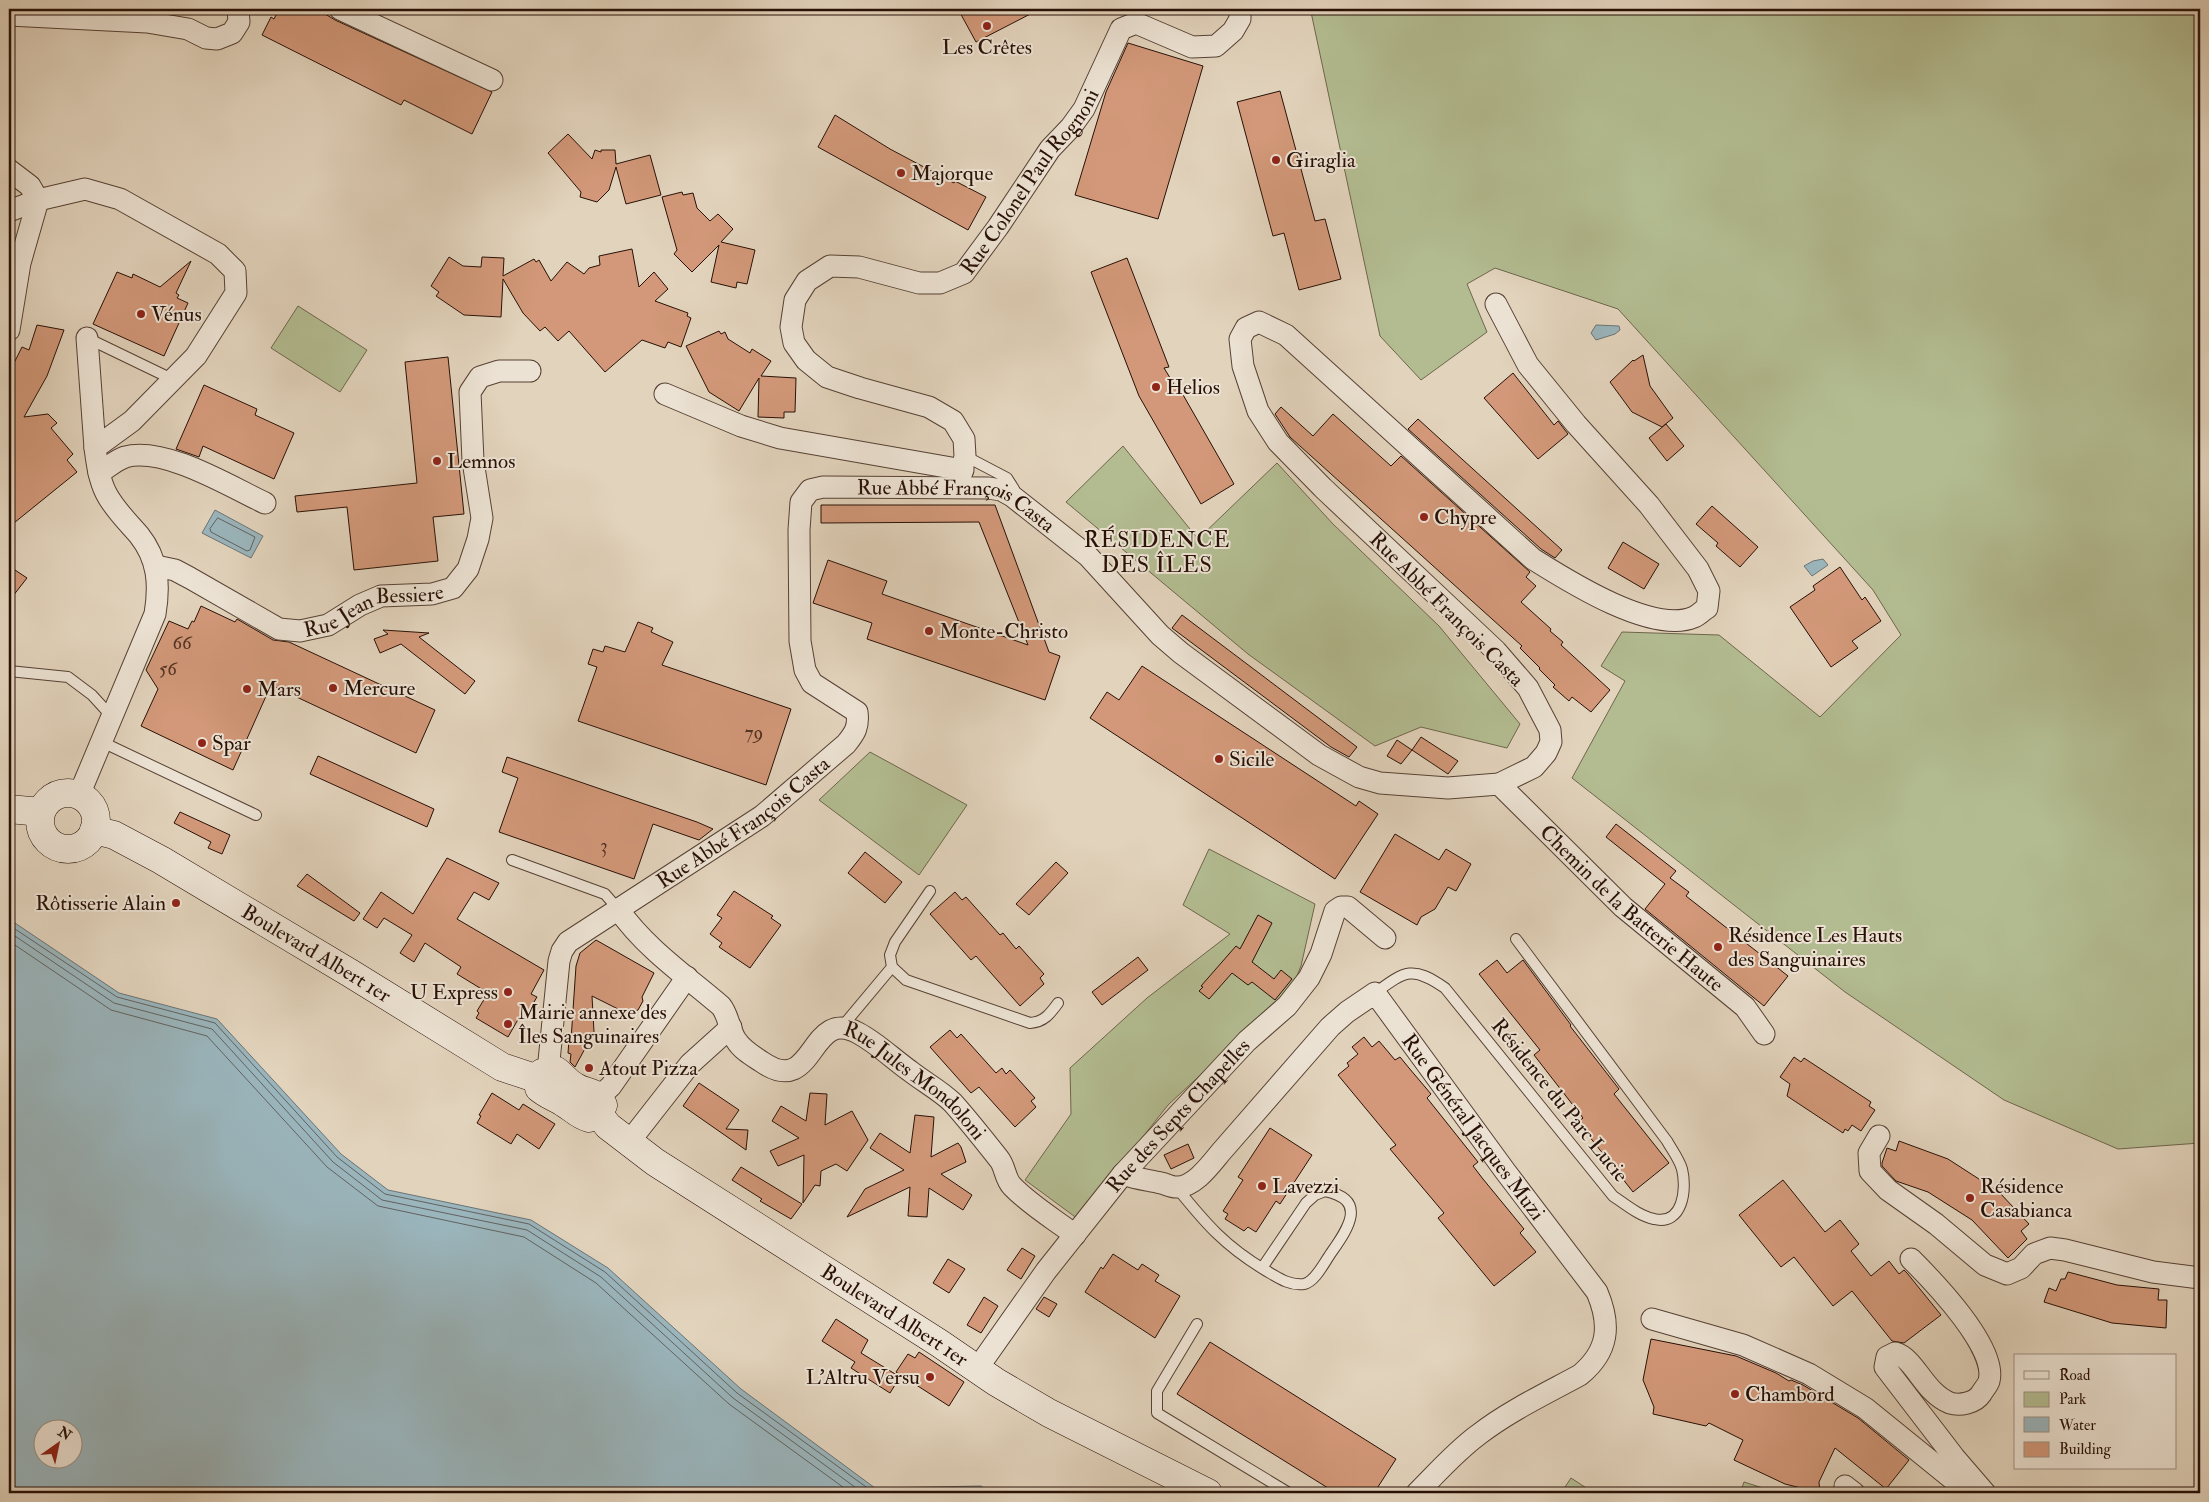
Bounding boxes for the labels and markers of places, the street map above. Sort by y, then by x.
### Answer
marker: Les Crêtes [981,20,993,32]
place label: Les Crêtes [942,34,1032,61]
place label: Giraglia [1286,147,1356,174]
marker: Giraglia [1270,154,1282,166]
place label: Majorque [911,160,993,187]
marker: Majorque [895,167,907,179]
place label: Vénus [151,301,202,328]
marker: Vénus [135,308,147,320]
place label: Helios [1166,374,1220,401]
marker: Helios [1150,381,1162,393]
place label: Lemnos [447,448,515,475]
marker: Lemnos [431,455,443,467]
place label: Chypre [1434,504,1497,531]
marker: Chypre [1418,511,1430,523]
place label: Monte-Christo [939,618,1068,645]
marker: Monte-Christo [923,625,935,637]
place label: Mercure [343,675,416,702]
place label: Mars [257,676,301,703]
marker: Mercure [327,682,339,694]
marker: Mars [241,683,253,695]
place label: Spar [212,730,251,757]
marker: Spar [196,737,208,749]
place label: Sicile [1229,746,1274,773]
marker: Sicile [1213,753,1225,765]
place label: Rôtisserie Alain [35,890,166,917]
marker: Rôtisserie Alain [170,897,182,909]
place label: Résidence Les Hauts des Sanguinaires [1728,922,1902,973]
marker: Résidence Les Hauts des Sanguinaires [1712,941,1724,953]
place label: U Express [410,979,498,1006]
marker: U Express [502,986,514,998]
place label: Mairie annexe des Îles Sanguinaires [518,999,667,1050]
marker: Mairie annexe des Îles Sanguinaires [502,1018,514,1030]
place label: Atout Pizza [598,1055,698,1082]
marker: Atout Pizza [583,1062,595,1074]
place label: Lavezzi [1272,1173,1339,1200]
place label: Résidence Casabianca [1980,1173,2072,1224]
marker: Lavezzi [1256,1180,1268,1192]
marker: Résidence Casabianca [1964,1192,1976,1204]
place label: L'Altru Versu [806,1364,920,1391]
marker: L'Altru Versu [924,1371,936,1383]
place label: Chambord [1745,1381,1835,1408]
marker: Chambord [1729,1388,1741,1400]

